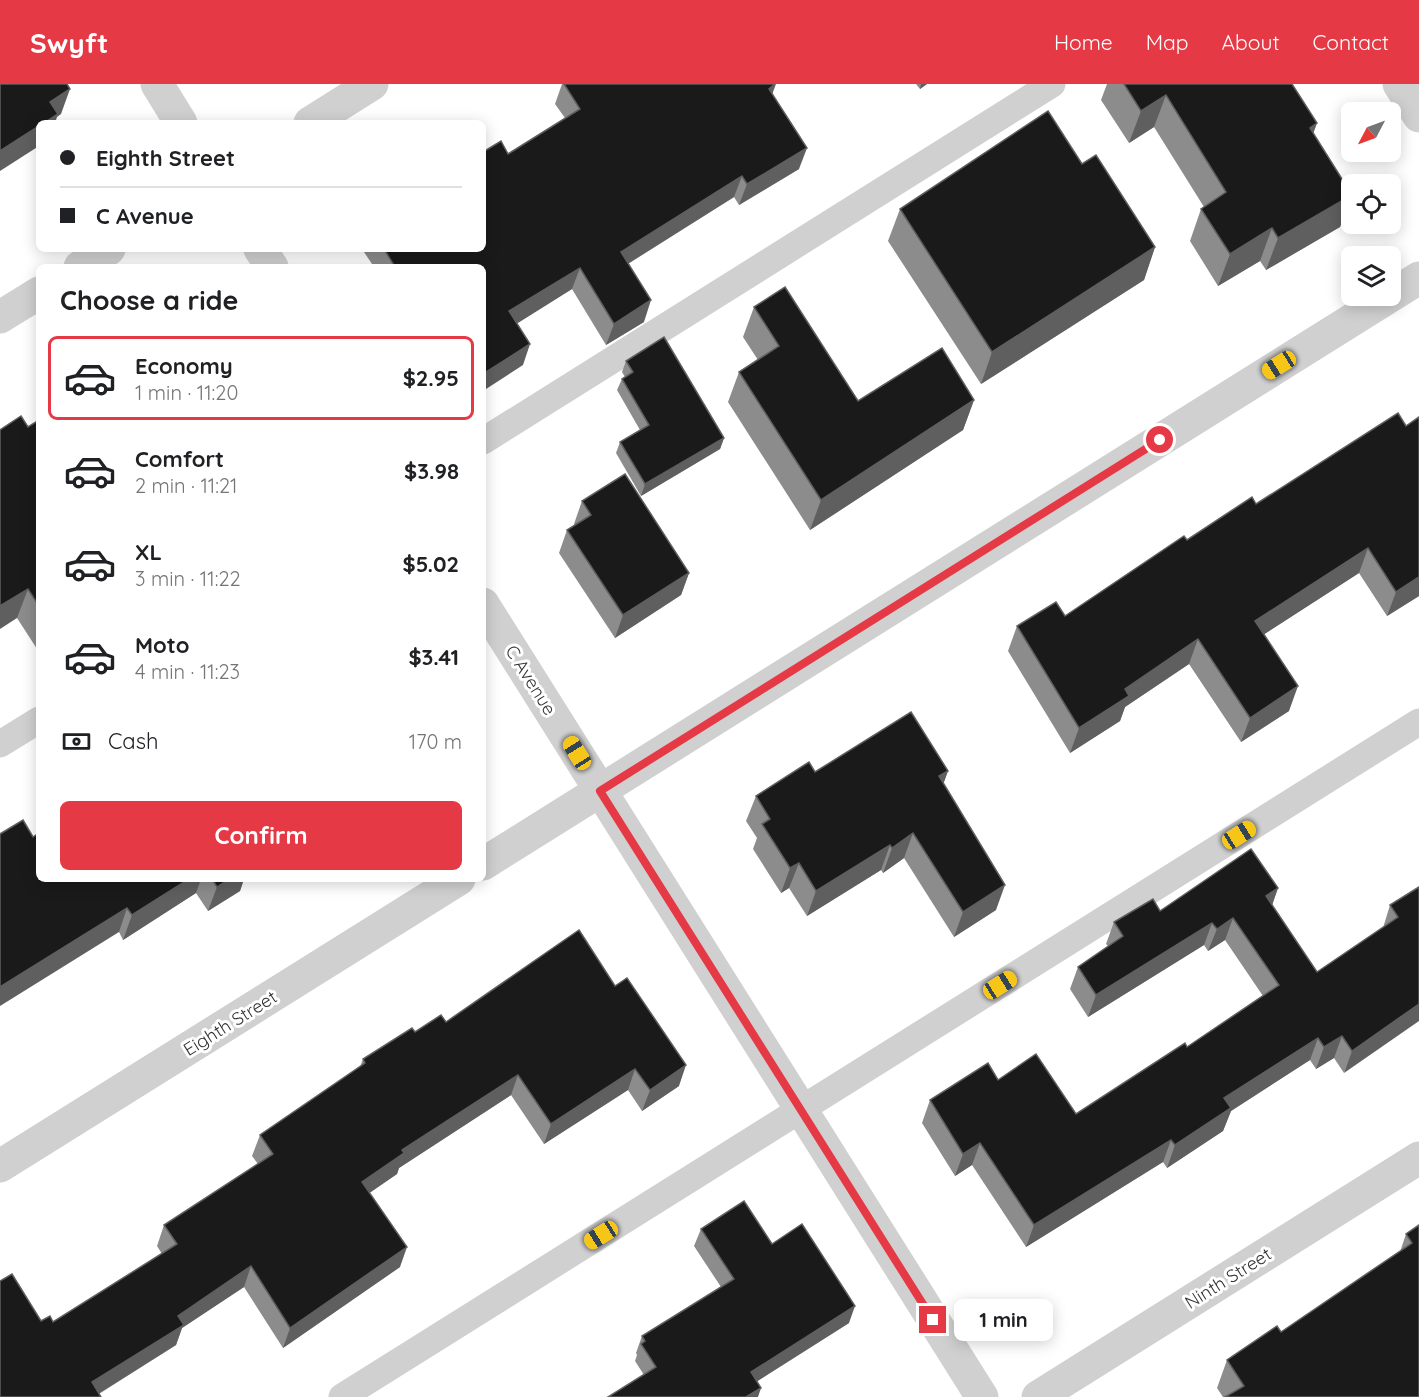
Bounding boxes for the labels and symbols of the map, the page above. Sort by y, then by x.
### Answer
north arrow [1341,102,1401,162]
car [1259,348,1299,382]
route start [1146,426,1173,453]
street label: C Avenue [501,641,561,719]
car [560,733,594,773]
car [1219,818,1259,852]
car [980,968,1020,1002]
street label: Eighth Street [179,985,281,1061]
car [581,1218,621,1252]
street label: Ninth Street [1180,1242,1276,1314]
callout: 1 min [954,1299,1053,1341]
route end [919,1306,946,1333]

